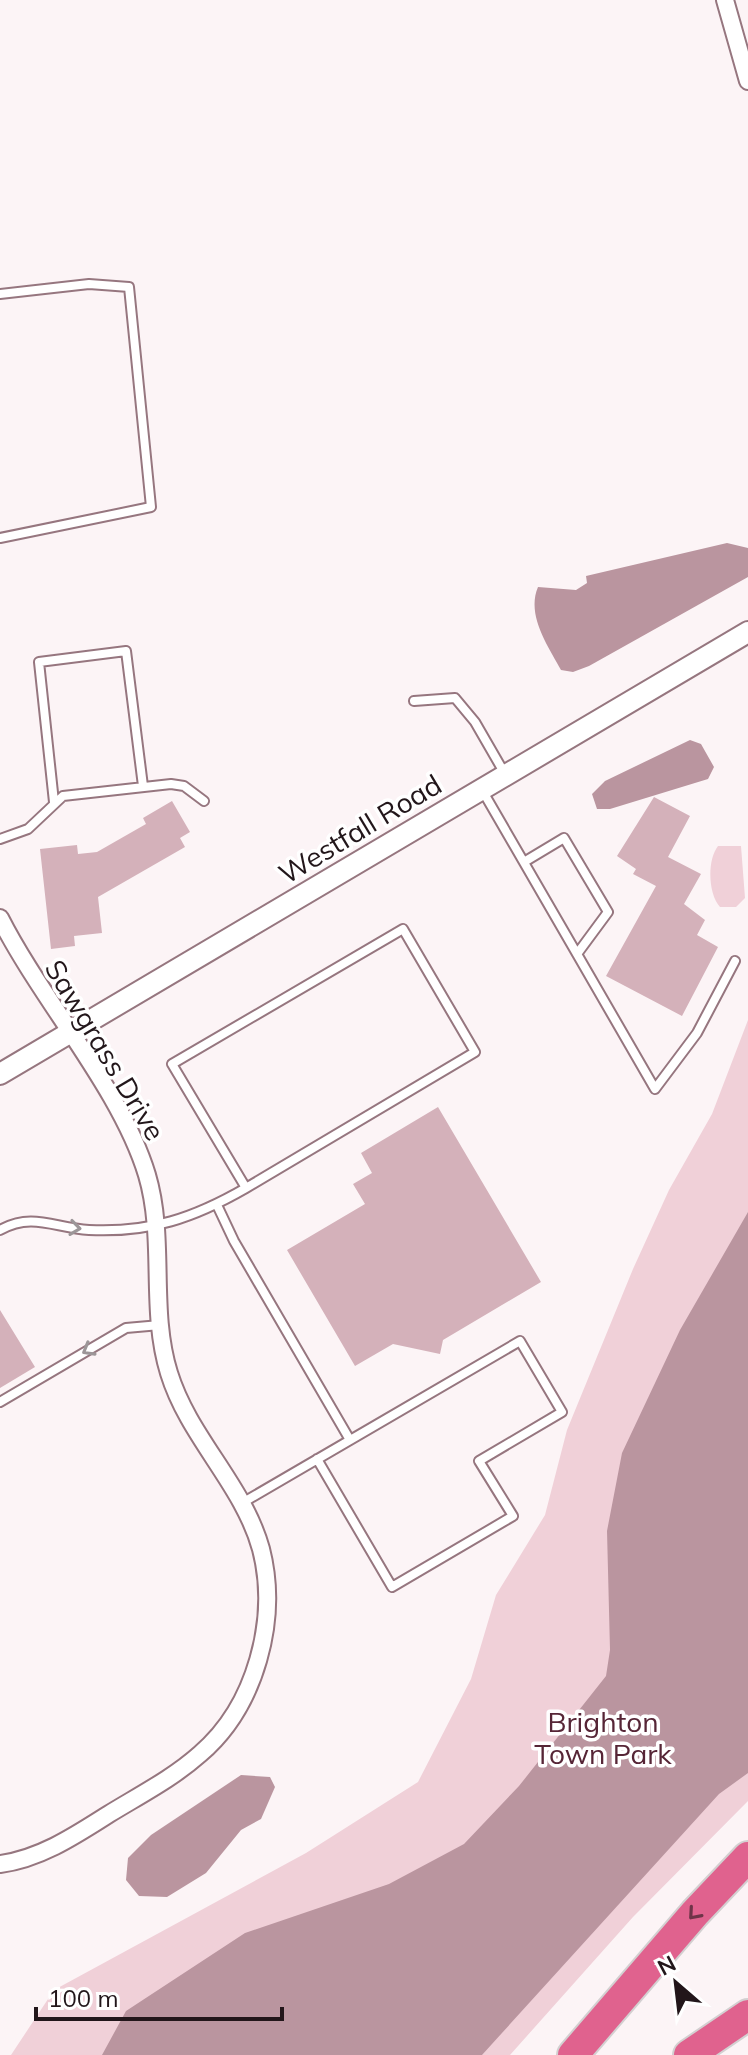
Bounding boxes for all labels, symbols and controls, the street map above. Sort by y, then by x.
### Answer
street label: Westfall Road [272,766,448,891]
street label: Sawgrass Drive [38,953,173,1146]
one-way arrow [68,1219,81,1236]
one-way arrow [82,1340,97,1356]
park label: Brighton Town Park [534,1704,672,1771]
one-way arrow [690,1904,704,1919]
north arrow [636,1943,716,2023]
text: N [653,1949,681,1982]
scale bar [36,1971,282,2021]
text: 100 m [48,1983,119,2013]

